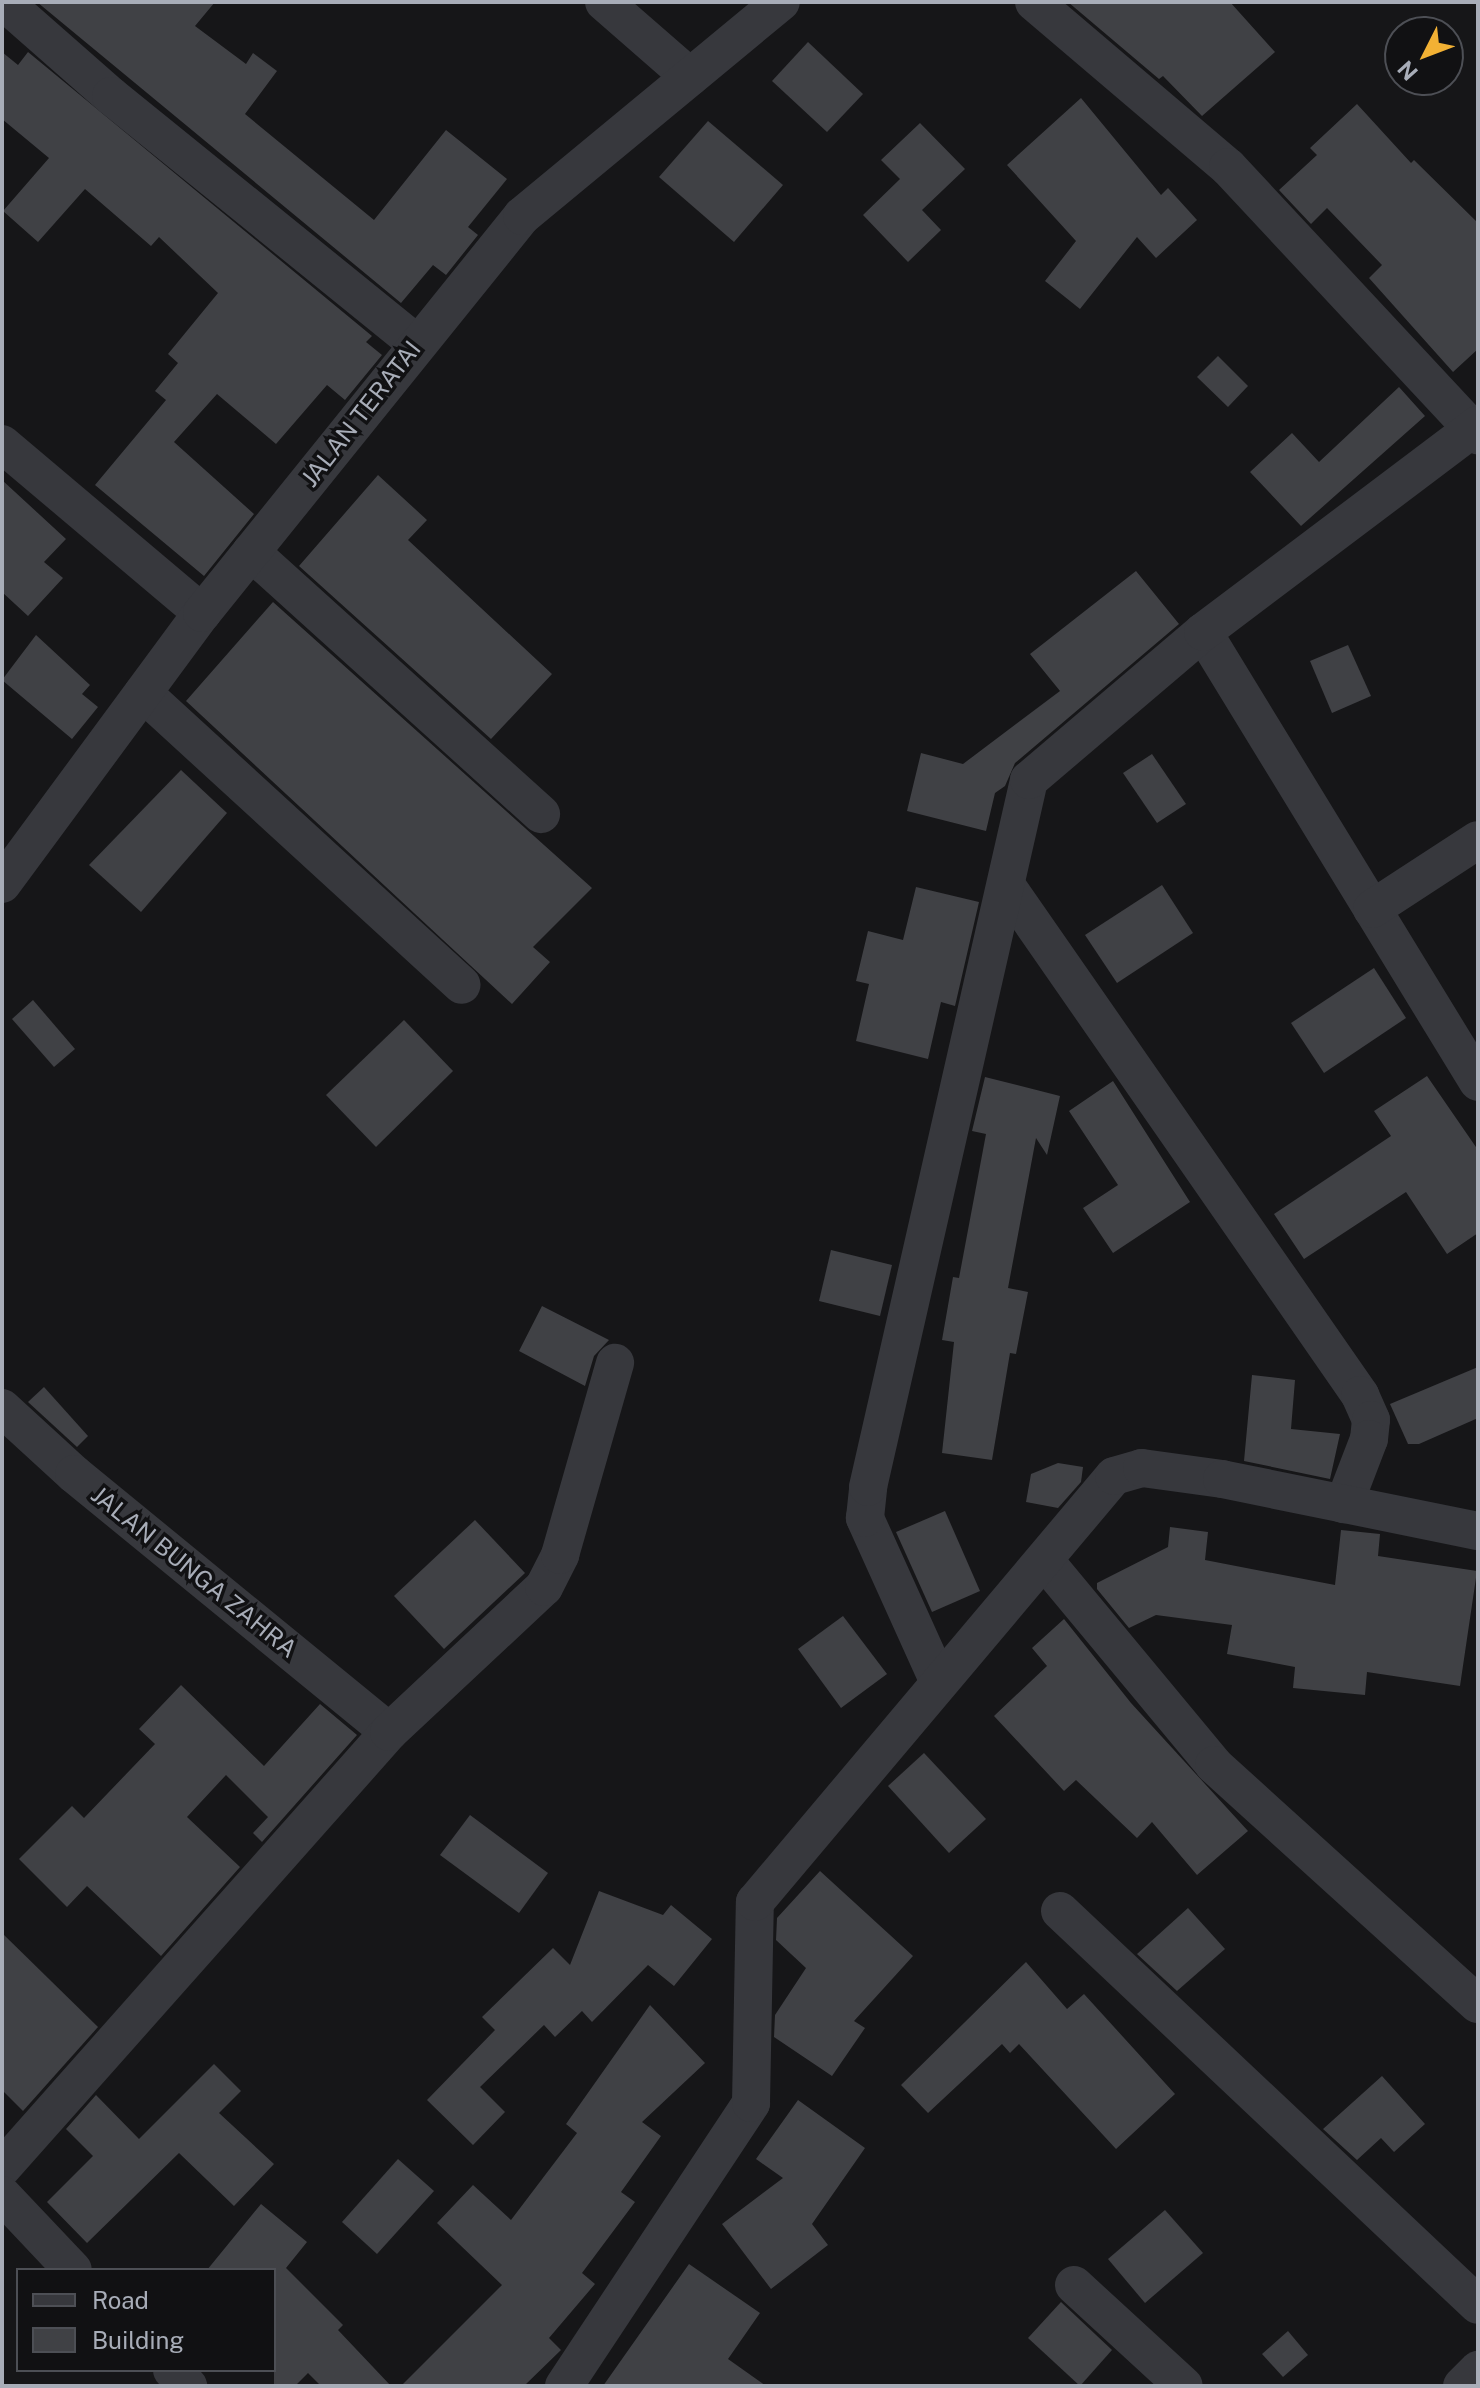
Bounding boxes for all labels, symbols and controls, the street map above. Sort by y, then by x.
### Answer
north arrow [1384,16,1464,96]
text: N [1392,56,1423,86]
street label: JALAN TERATAI [295,335,427,493]
street label: JALAN BUNGA ZAHRA [85,1480,303,1664]
legend [16,2268,276,2372]
text: Road [92,2286,149,2314]
text: Building [92,2326,184,2354]

